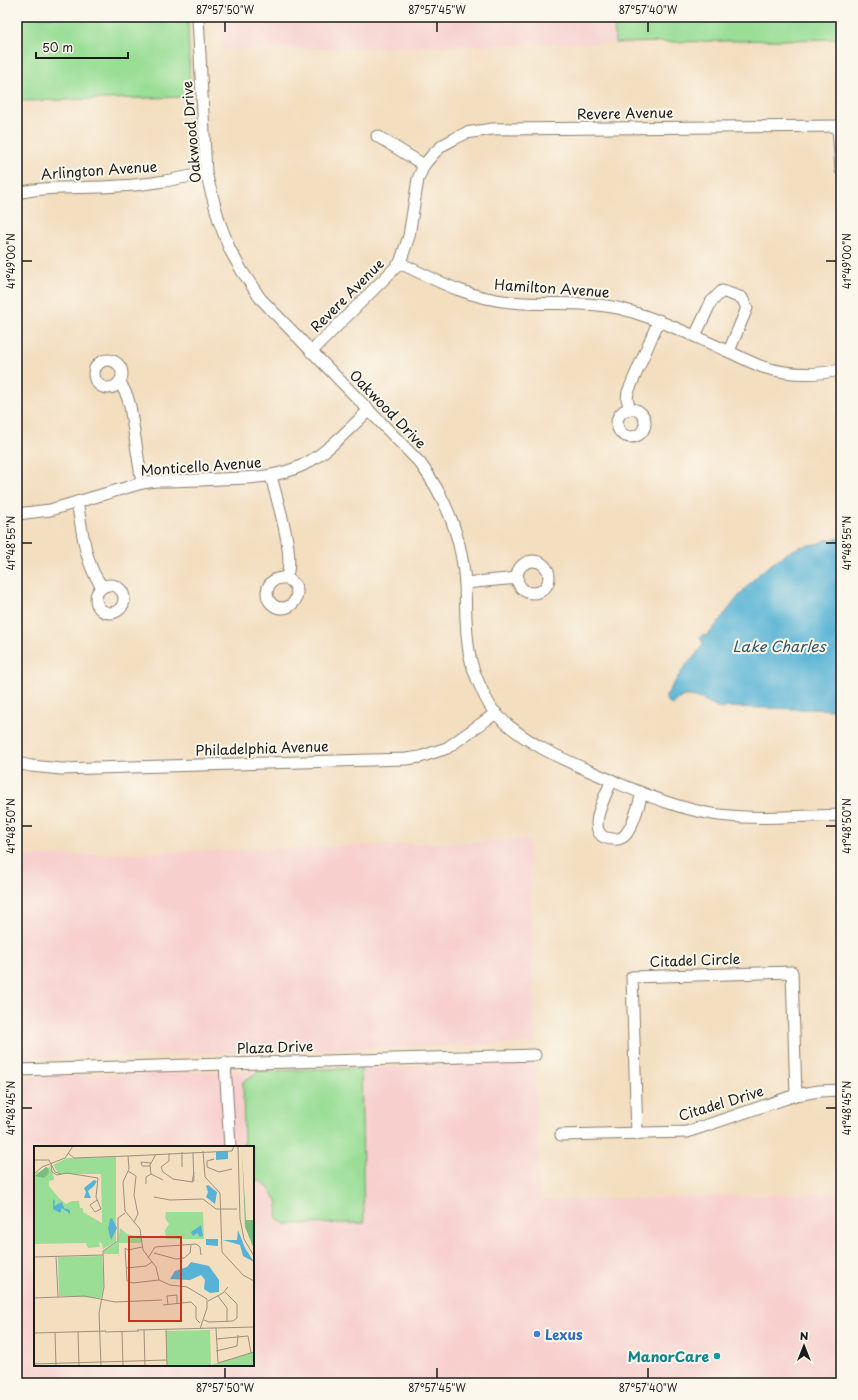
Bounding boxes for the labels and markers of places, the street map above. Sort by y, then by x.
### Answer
place label: Lexus [545,1324,583,1345]
marker: Lexus [532,1329,542,1339]
place label: ManorCare [628,1346,709,1367]
marker: ManorCare [712,1351,722,1361]

